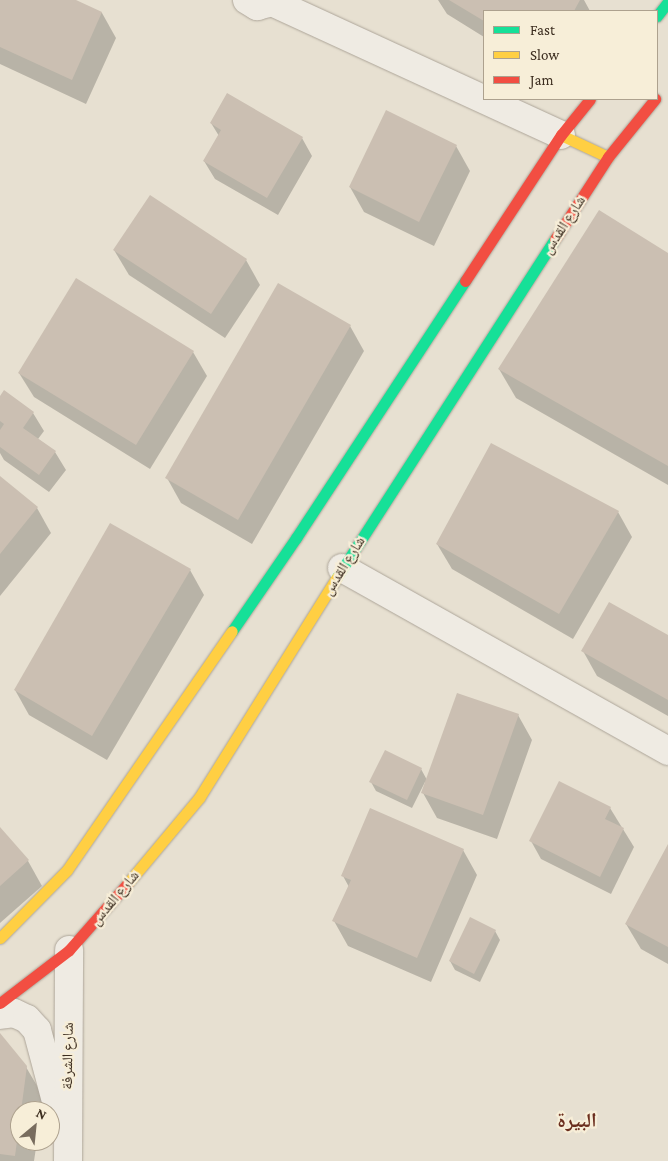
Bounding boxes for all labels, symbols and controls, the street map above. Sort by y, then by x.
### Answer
legend [483,10,658,100]
text: Fast [530,22,555,38]
text: Slow [530,47,559,63]
text: Jam [530,72,553,88]
street label: شارع القدس [538,192,590,258]
street label: شارع القدس [319,533,369,599]
street label: شارع القدس [87,867,143,929]
street label: شارع الشرفة [58,1022,78,1090]
north arrow [10,1101,60,1151]
text: N [34,1104,50,1123]
district label: البيرة [557,1108,597,1132]

